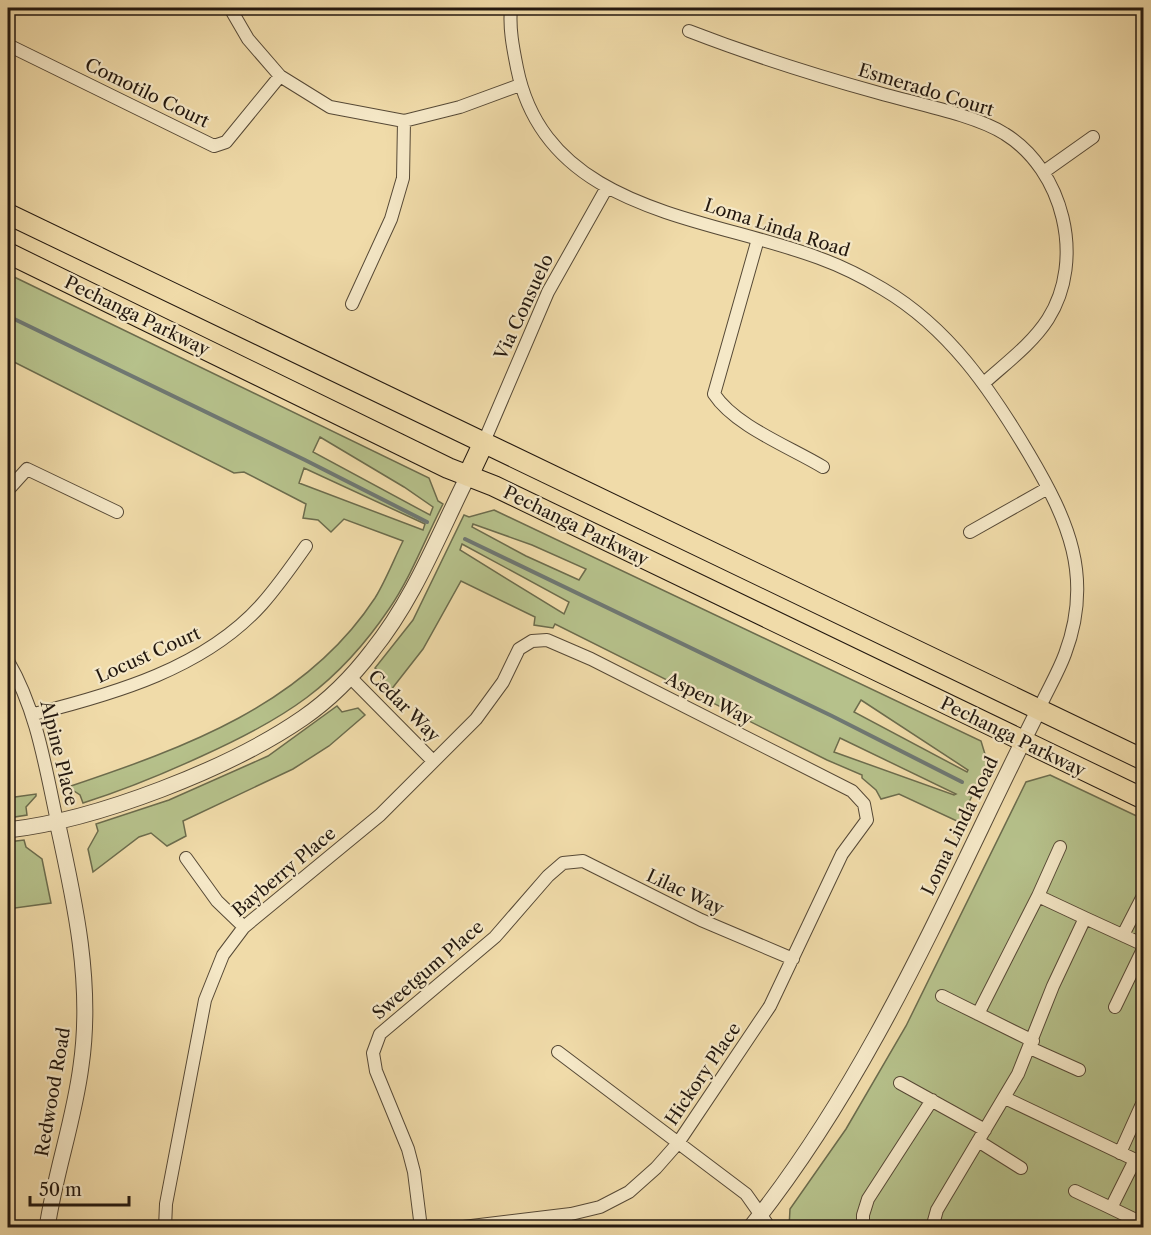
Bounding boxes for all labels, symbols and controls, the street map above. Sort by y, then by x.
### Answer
street label: Comotilo Court [81,53,213,133]
street label: Esmerado Court [855,59,997,121]
street label: Loma Linda Road [701,194,853,262]
street label: Via Consuelo [489,251,558,364]
street label: Pechanga Parkway [61,271,214,361]
street label: Pechanga Parkway [500,481,653,571]
street label: Locust Court [92,622,204,688]
street label: Cedar Way [363,665,445,747]
street label: Aspen Way [661,667,757,731]
street label: Pechanga Parkway [937,692,1090,782]
street label: Alpine Place [35,697,83,808]
street label: Loma Linda Road [917,753,1003,899]
street label: Bayberry Place [228,822,340,922]
street label: Lilac Way [643,865,728,920]
street label: Sweetgum Place [368,916,488,1024]
street label: Hickory Place [661,1018,745,1130]
street label: Redwood Road [31,1026,75,1158]
scale bar [30,1169,129,1207]
text: 50 m [39,1179,82,1201]

